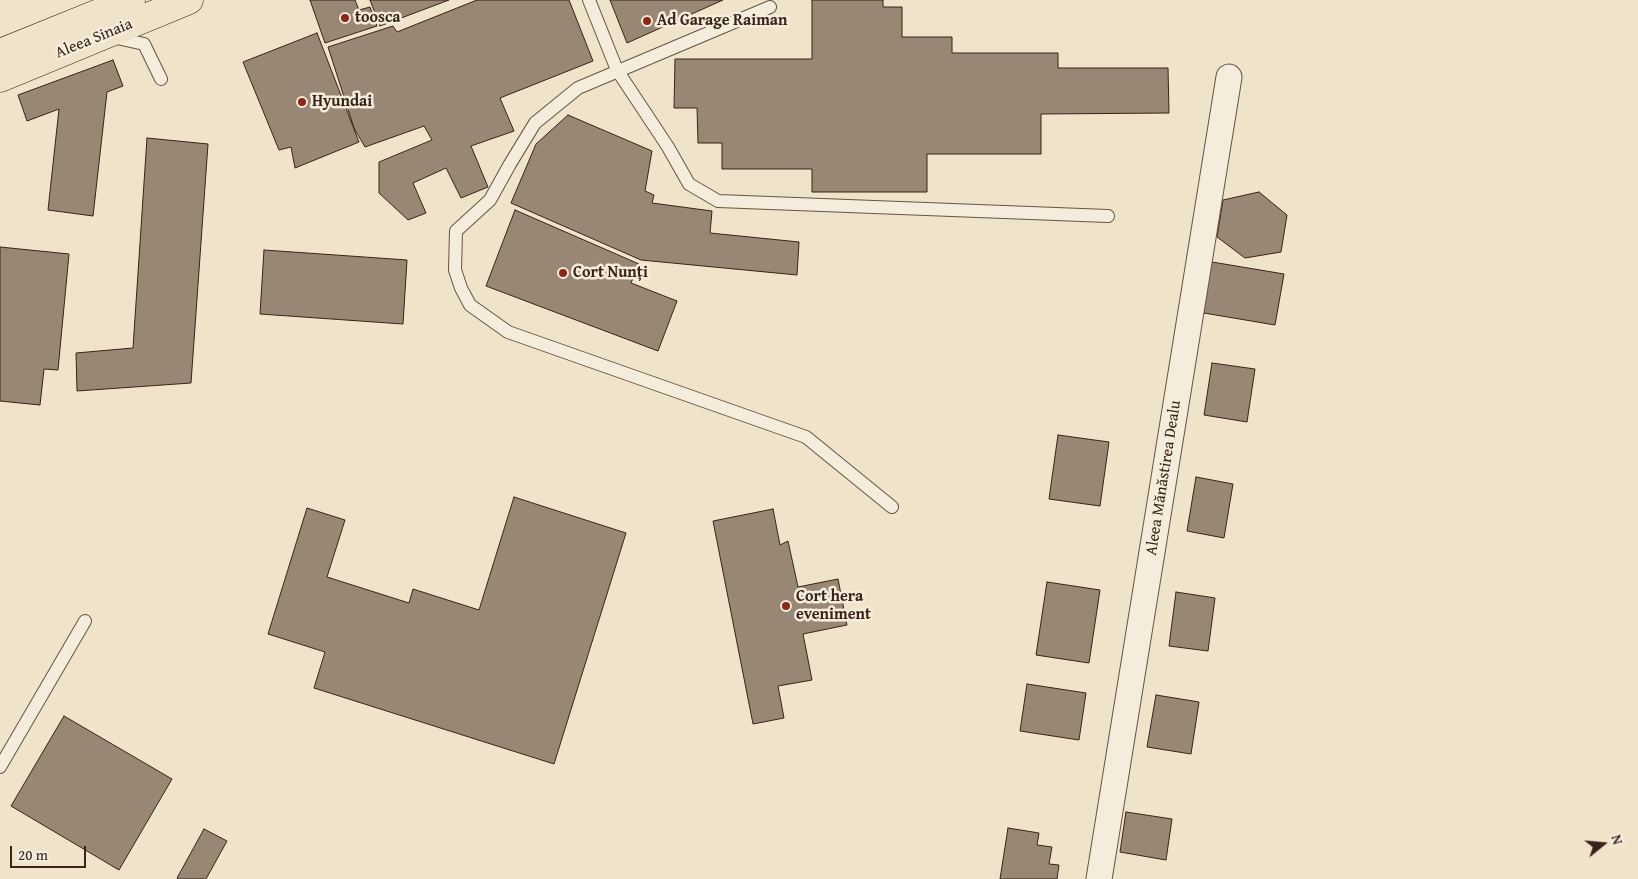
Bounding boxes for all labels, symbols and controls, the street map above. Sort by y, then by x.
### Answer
place label: toosca [355,8,401,28]
place label: Ad Garage Raiman [657,11,788,31]
marker: toosca [339,12,351,24]
street label: Aleea Sinaia [53,15,135,63]
marker: Ad Garage Raiman [641,15,653,27]
place label: Hyundai [312,92,372,112]
marker: Hyundai [296,96,308,108]
place label: Cort Nunți [573,263,648,283]
marker: Cort Nunți [557,267,569,279]
street label: Aleea Mănăstirea Dealu [1142,399,1186,557]
place label: Cort hera eveniment [796,587,871,625]
marker: Cort hera eveniment [780,600,792,612]
north arrow [1578,819,1628,869]
text: N [1606,832,1628,847]
scale bar [12,836,89,868]
text: 20 m [18,844,48,865]

